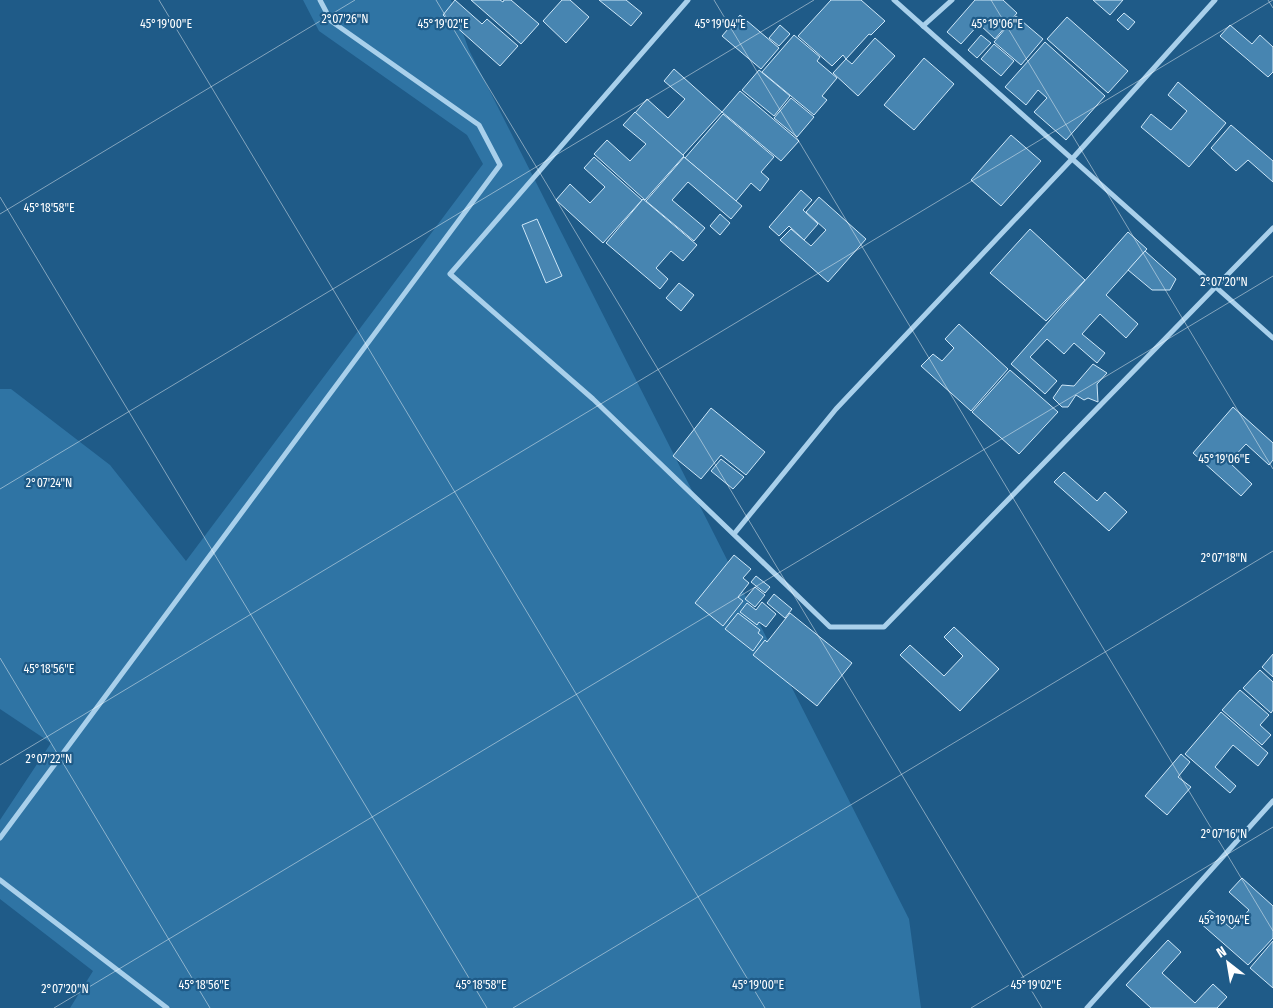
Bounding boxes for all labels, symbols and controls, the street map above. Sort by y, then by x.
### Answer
text: 2°07'26"N [321,12,369,26]
text: 45°19'00"E [140,17,192,31]
text: 45°19'02"E [417,17,469,31]
text: 45°19'04"E [694,17,746,31]
text: 45°19'06"E [971,17,1023,31]
text: 45°18'58"E [23,201,75,215]
text: 2°07'20"N [1200,275,1248,289]
text: 45°19'06"E [1198,452,1250,466]
text: 2°07'24"N [26,476,72,490]
text: 2°07'18"N [1201,551,1247,565]
text: 45°18'56"E [23,662,75,676]
text: 2°07'22"N [26,752,72,766]
text: 2°07'16"N [1201,827,1247,841]
text: 45°19'04"E [1198,913,1250,927]
north arrow [1203,938,1253,988]
text: N [1214,943,1230,962]
text: 45°18'56"E [178,978,230,992]
text: 45°18'58"E [455,978,507,992]
text: 45°19'00"E [732,978,784,992]
text: 45°19'02"E [1010,978,1062,992]
text: 2°07'20"N [41,982,89,996]

